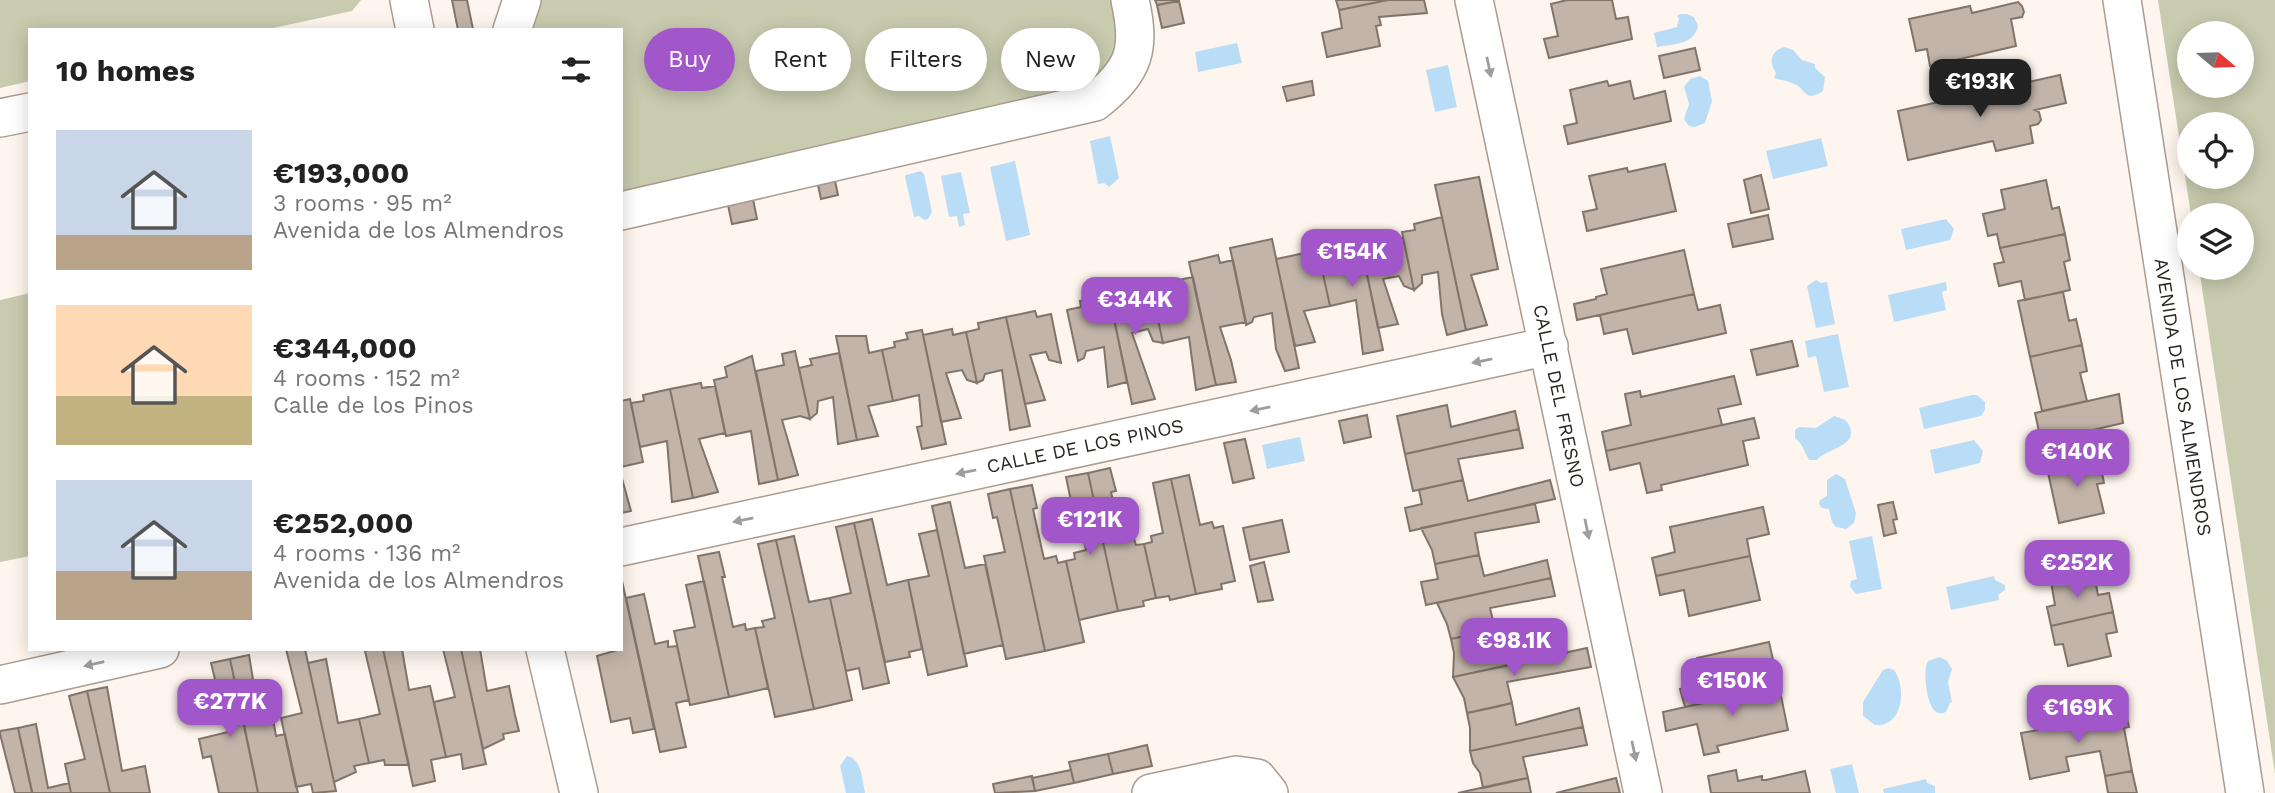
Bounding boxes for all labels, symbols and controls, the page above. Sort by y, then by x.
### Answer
north arrow [2177,21,2254,98]
map controls [2177,21,2254,280]
chip: Buy [644,28,735,91]
chip: Rent [749,28,851,91]
chip: Filters [865,28,987,91]
chip: New [1001,28,1100,91]
icon: filters [557,51,595,89]
text: 10 homes [56,53,195,88]
one-way arrow [1483,56,1494,78]
pin: €193K [1931,60,2029,119]
text: €193K [1945,68,2015,95]
button: locate [2177,112,2254,189]
text: €193,000 [273,155,409,190]
icon: home [112,158,196,242]
text: 3 rooms · 95 m² [273,190,452,217]
button: layers [2177,203,2254,280]
text: Avenida de los Almendros [273,217,564,244]
pin: €154K [1303,230,1401,289]
text: €154K [1317,238,1387,265]
street label: AVENIDA DE LOS ALMENDROS [2150,256,2216,538]
pin: €344K [1086,278,1184,337]
text: €344K [1097,286,1173,313]
street label: CALLE DEL FRESNO [1528,302,1590,490]
text: €344,000 [273,330,417,365]
icon: home [112,333,196,417]
one-way arrow [1471,355,1493,366]
text: 4 rooms · 152 m² [273,365,460,392]
text: Calle de los Pinos [273,392,474,419]
one-way arrow [1249,403,1271,414]
street label: CALLE DE LOS PINOS [985,414,1185,478]
pin: €140K [2028,430,2126,489]
text: €140K [2041,438,2113,465]
one-way arrow [955,467,977,478]
pin: €121K [1041,498,1139,557]
text: €252,000 [273,505,414,540]
text: €121K [1057,506,1123,533]
icon: home [112,508,196,592]
one-way arrow [732,515,754,526]
one-way arrow [1582,518,1593,540]
text: 4 rooms · 136 m² [273,540,461,567]
pin: €252K [2028,540,2126,600]
text: €252K [2041,549,2113,576]
text: Avenida de los Almendros [273,567,564,594]
pin: €98.1K [1457,618,1571,678]
text: €98.1K [1477,627,1551,654]
pin: €150K [1683,658,1781,718]
one-way arrow [82,659,104,670]
text: €150K [1697,667,1767,694]
pin: €277K [181,680,279,739]
pin: €169K [2029,686,2127,745]
text: €277K [193,688,267,715]
text: €169K [2043,694,2113,721]
one-way arrow [1628,740,1639,762]

